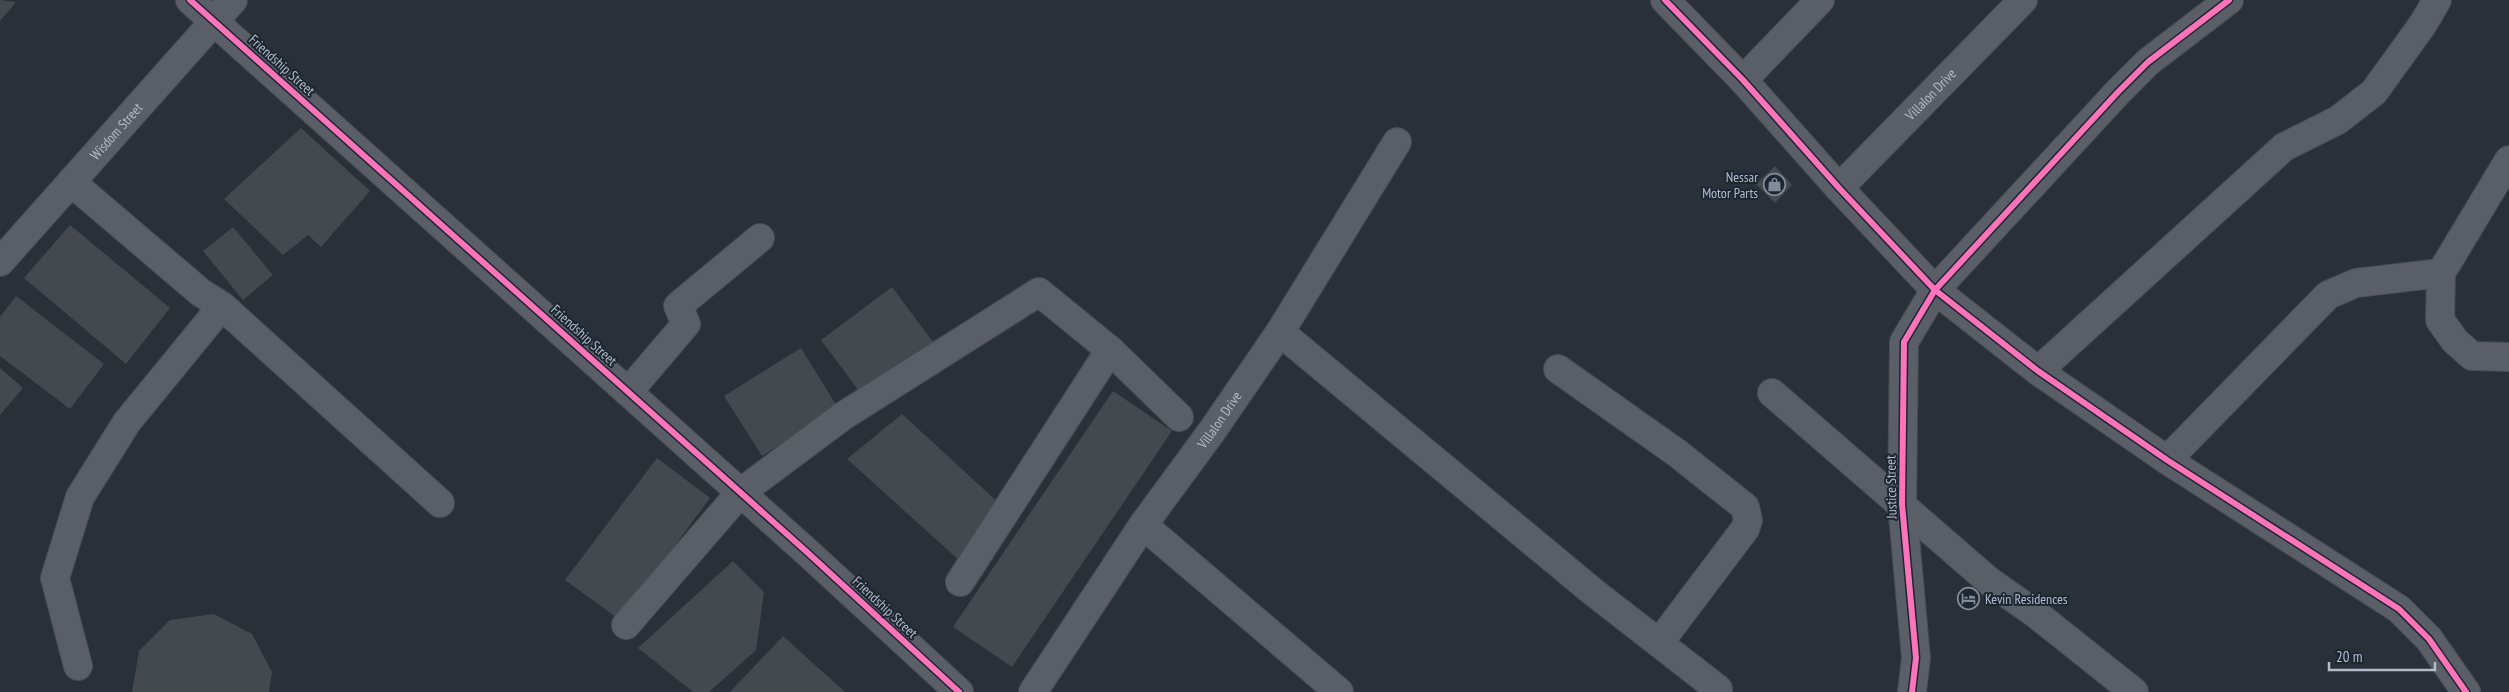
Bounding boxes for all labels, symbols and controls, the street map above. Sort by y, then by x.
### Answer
street label: Friendship Street [245,31,319,99]
street label: Villalon Drive [1901,64,1960,125]
street label: Wisdom Street [86,99,147,164]
place label: Nessar Motor Parts [1702,168,1758,202]
shop icon: Nessar Motor Parts [1762,173,1786,197]
street label: Friendship Street [547,301,621,369]
street label: Villalon Drive [1193,388,1246,453]
street label: Justice Street [1881,455,1901,520]
street label: Friendship Street [849,572,921,642]
hotel icon: Kevin Residences [1957,587,1981,611]
place label: Kevin Residences [1985,590,2068,608]
scale bar [2329,640,2435,672]
text: 20 m [2336,647,2362,666]

